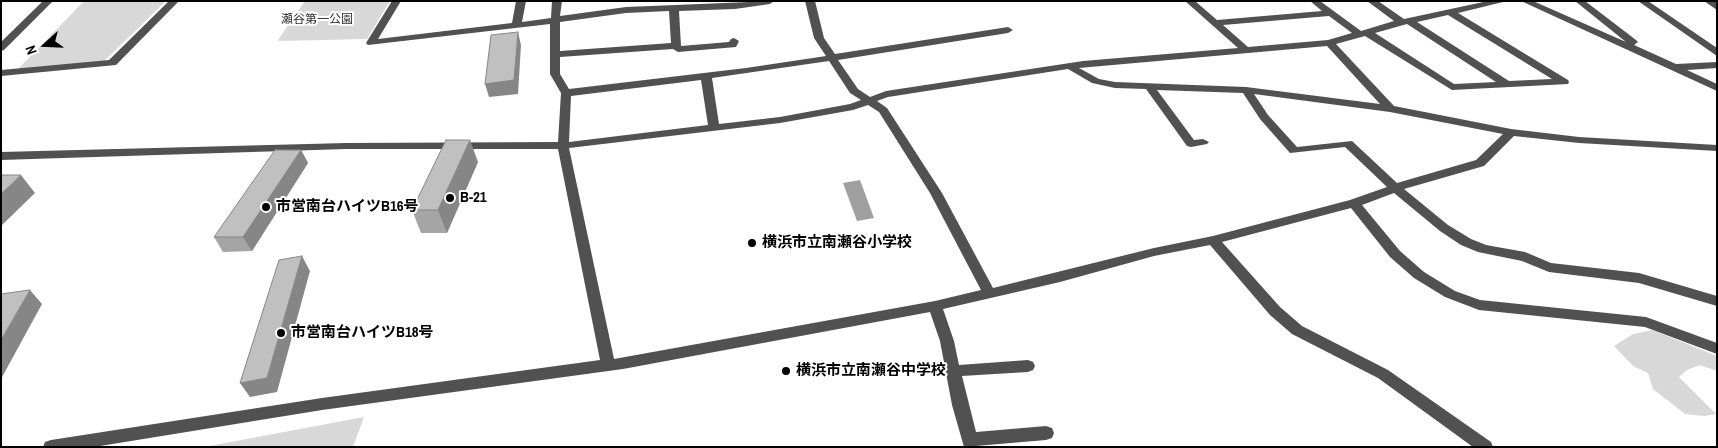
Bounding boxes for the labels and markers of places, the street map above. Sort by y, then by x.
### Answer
place label: B-21 [460,189,487,207]
marker: B-21 [444,192,456,204]
place label: 市営南台ハイツB16号 [276,198,419,216]
marker: 市営南台ハイツB16号 [260,201,272,213]
place label: 横浜市立南瀬谷小学校 [762,234,912,252]
marker: 横浜市立南瀬谷小学校 [746,237,758,249]
place label: 市営南台ハイツB18号 [291,324,434,342]
marker: 市営南台ハイツB18号 [275,327,287,339]
place label: 横浜市立南瀬谷中学校 [796,362,946,380]
marker: 横浜市立南瀬谷中学校 [780,365,792,377]

